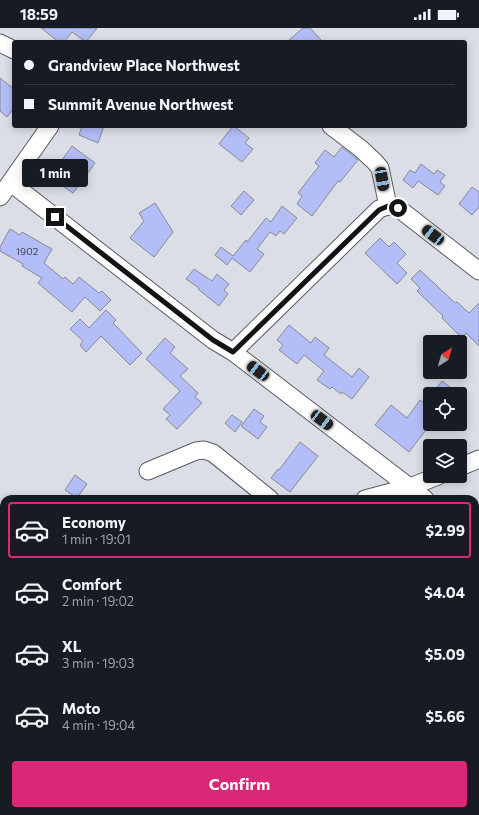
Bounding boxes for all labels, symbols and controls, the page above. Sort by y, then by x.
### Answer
text: 18:59 [20,5,58,23]
text: Grandview Place Northwest [48,56,240,74]
text: Summit Avenue Northwest [48,95,233,113]
callout: 1 min [22,159,88,187]
text: 1 min [40,165,70,181]
car [374,166,390,192]
route start [389,199,407,217]
route end [46,208,64,226]
car [420,223,446,247]
house number: 1902 [16,245,39,257]
north arrow [423,335,467,379]
map controls [423,335,467,483]
car [245,359,271,383]
button: locate [423,387,467,431]
car [309,408,335,432]
button: layers [423,439,467,483]
icon: car [14,512,50,548]
text: Economy [62,513,126,531]
text: $2.99 [426,521,465,539]
text: 1 min · 19:01 [62,531,131,547]
icon: car [14,574,50,610]
text: Comfort [62,575,122,593]
text: $4.04 [424,583,465,601]
text: 2 min · 19:02 [62,593,134,609]
icon: car [14,636,50,672]
text: XL [62,637,81,655]
text: $5.09 [425,645,465,663]
text: 3 min · 19:03 [62,655,134,671]
icon: car [14,698,50,734]
text: Moto [62,699,101,717]
text: $5.66 [426,707,465,725]
text: 4 min · 19:04 [62,717,135,733]
button: Confirm [12,761,467,807]

